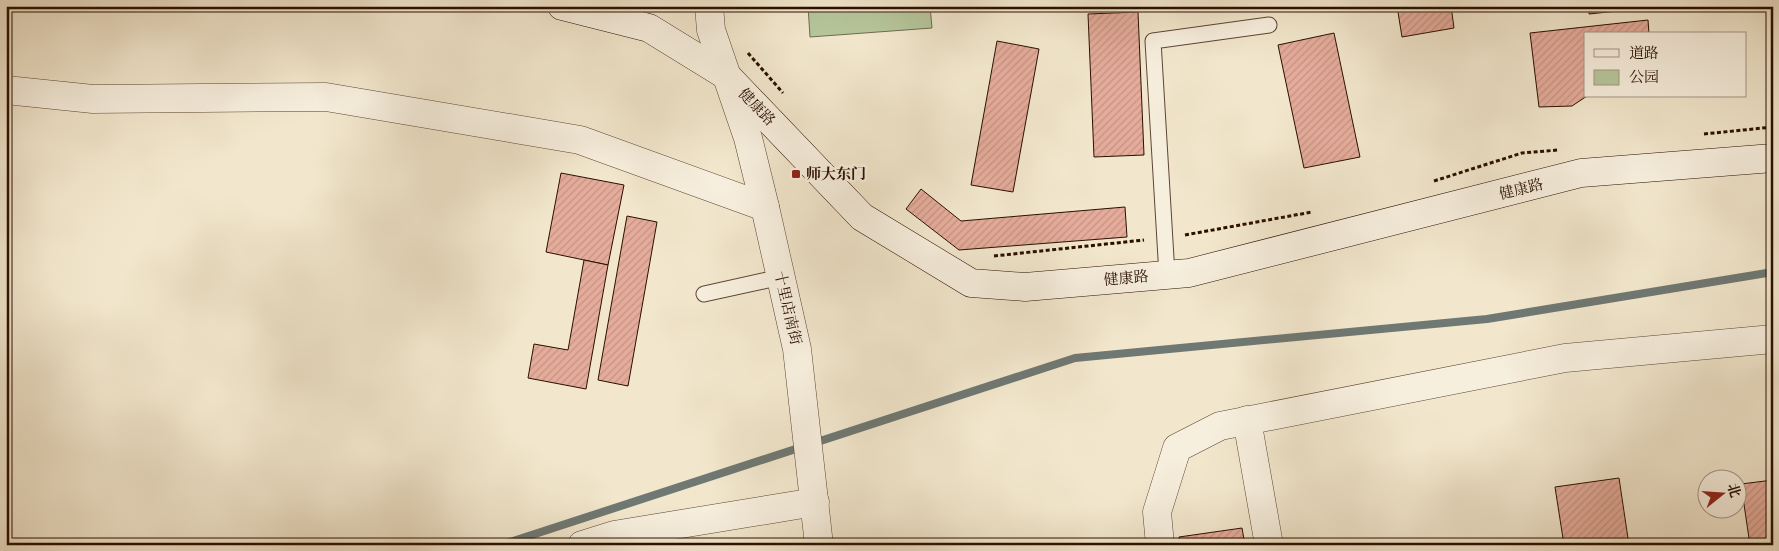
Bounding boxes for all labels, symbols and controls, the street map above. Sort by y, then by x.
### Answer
legend [1584,32,1746,98]
text: 道路 [1629,44,1659,63]
text: 公园 [1629,68,1659,87]
street label: 健康路 [734,85,779,130]
place label: 师大东门 [806,165,866,184]
marker: 师大东门 [790,168,802,180]
street label: 健康路 [1497,175,1545,204]
street label: 健康路 [1103,267,1149,290]
street label: 十里店南街 [770,269,805,347]
north arrow [1696,468,1746,518]
text: 北 [1723,481,1744,500]

